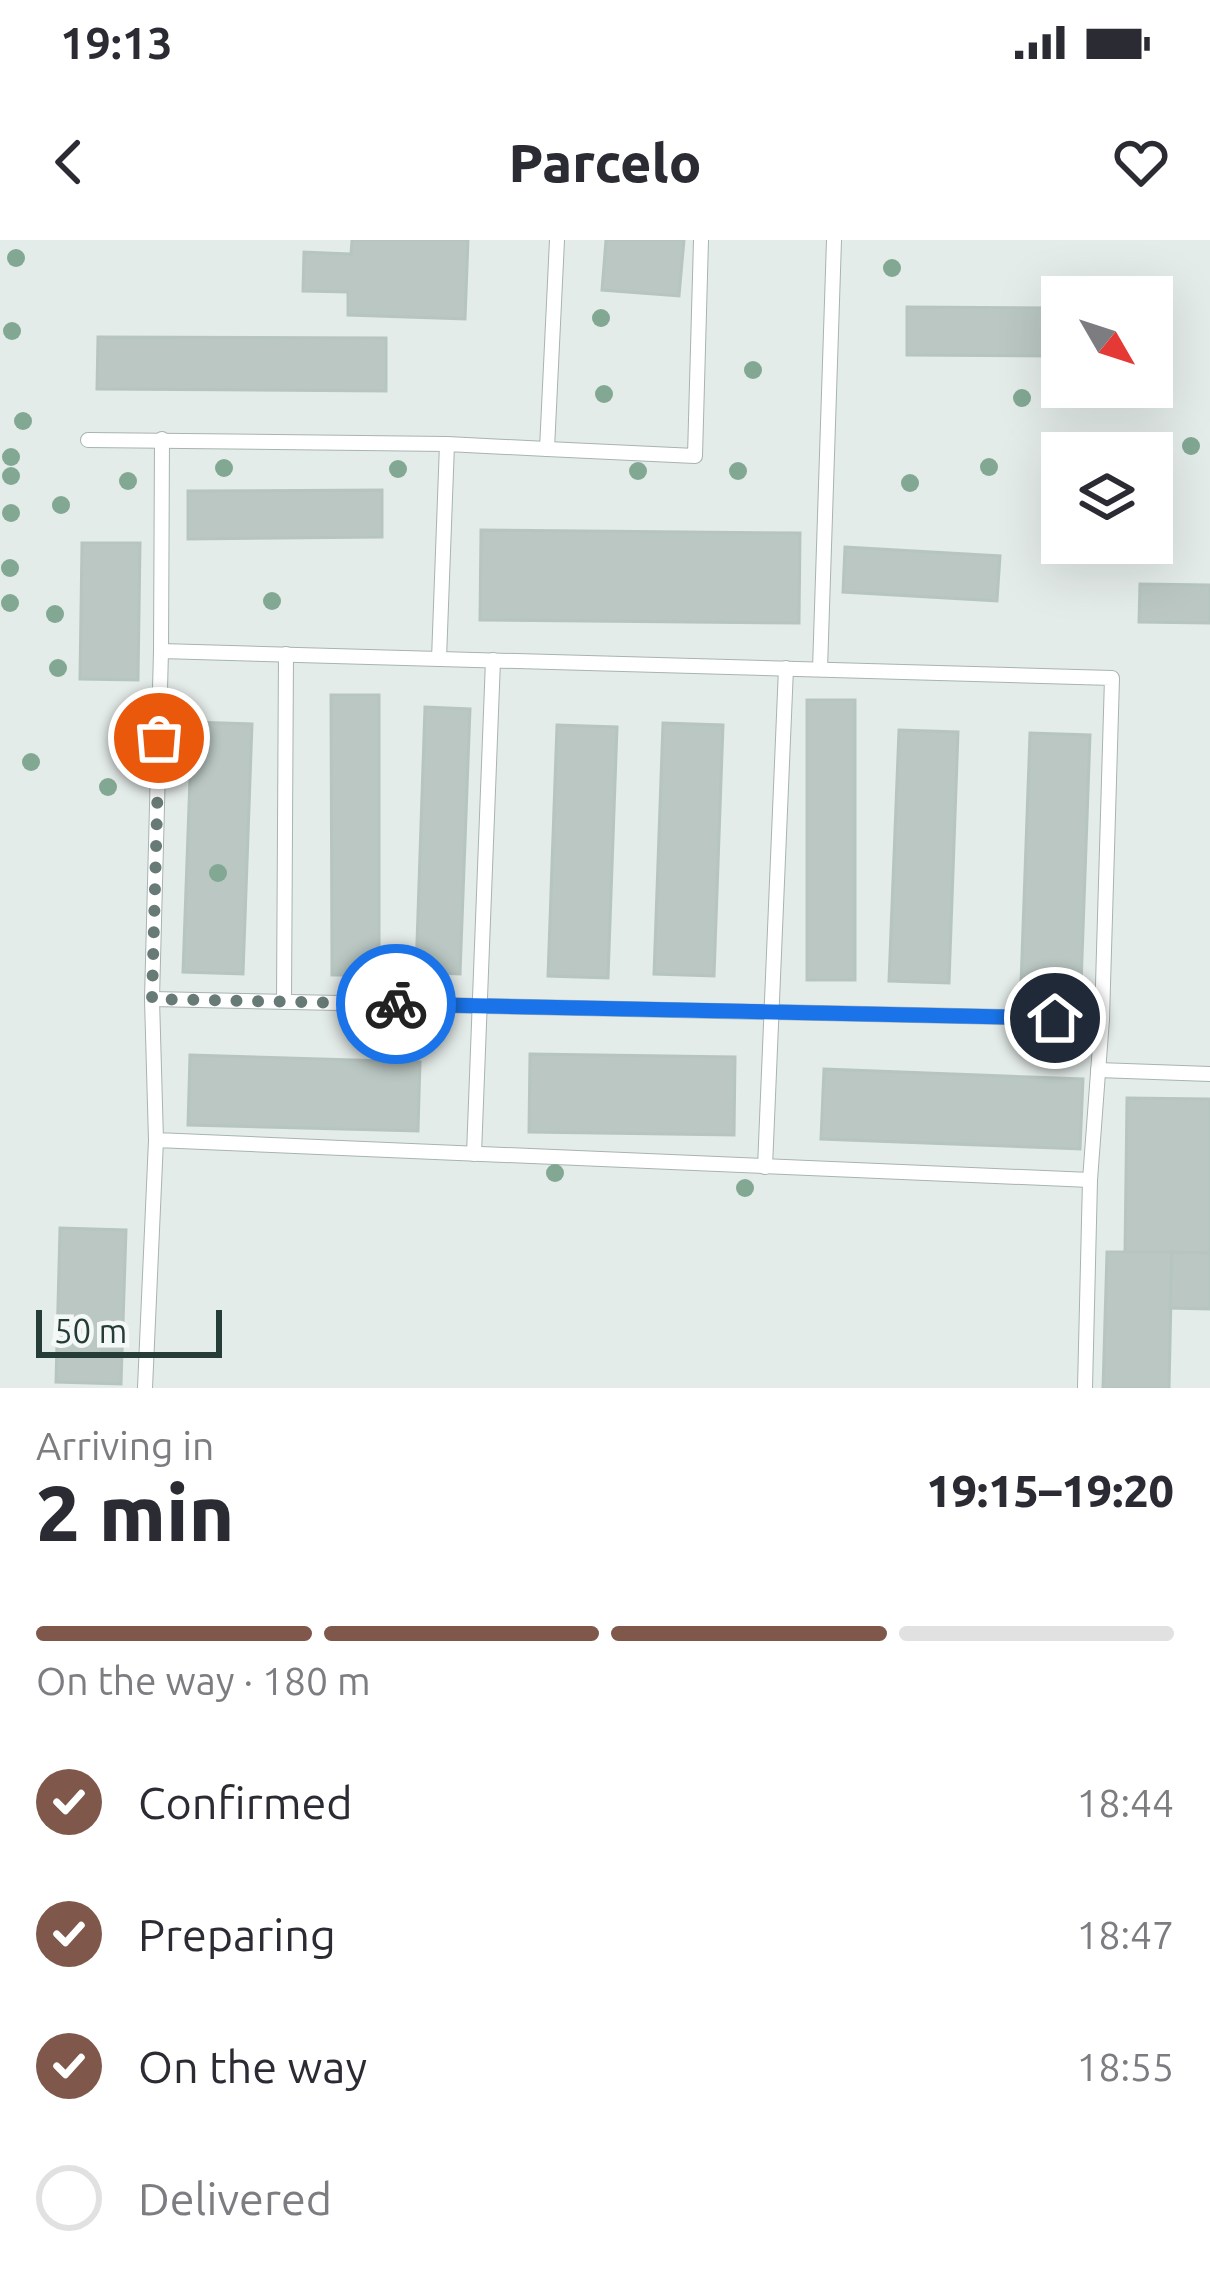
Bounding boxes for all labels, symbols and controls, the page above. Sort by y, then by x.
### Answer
text: 19:13 [60,17,173,68]
icon: back [36,129,102,195]
icon: heart [1108,129,1174,195]
text: Parcelo [509,132,701,192]
north arrow [1041,276,1173,408]
map controls [1041,276,1173,564]
button: layers [1041,432,1173,564]
pin [108,687,210,789]
icon: bag [126,705,192,771]
courier [336,944,456,1064]
pin [1004,967,1106,1069]
icon: bike [363,971,429,1037]
icon: home [1022,985,1088,1051]
scale bar [36,1304,222,1357]
text: 50 m [54,1312,127,1349]
text: Arriving in [36,1424,214,1467]
text: 19:15–19:20 [926,1465,1174,1516]
text: 2 min [36,1468,234,1556]
text: On the way · 180 m [36,1659,371,1702]
icon: check [36,1769,102,1835]
text: Confirmed [138,1777,353,1828]
text: 18:44 [1076,1781,1174,1824]
icon: check [36,1901,102,1967]
text: Preparing [138,1909,336,1960]
text: 18:47 [1076,1913,1174,1956]
icon: check [36,2033,102,2099]
text: On the way [138,2041,367,2092]
text: 18:55 [1076,2045,1174,2088]
text: Delivered [138,2173,332,2224]

